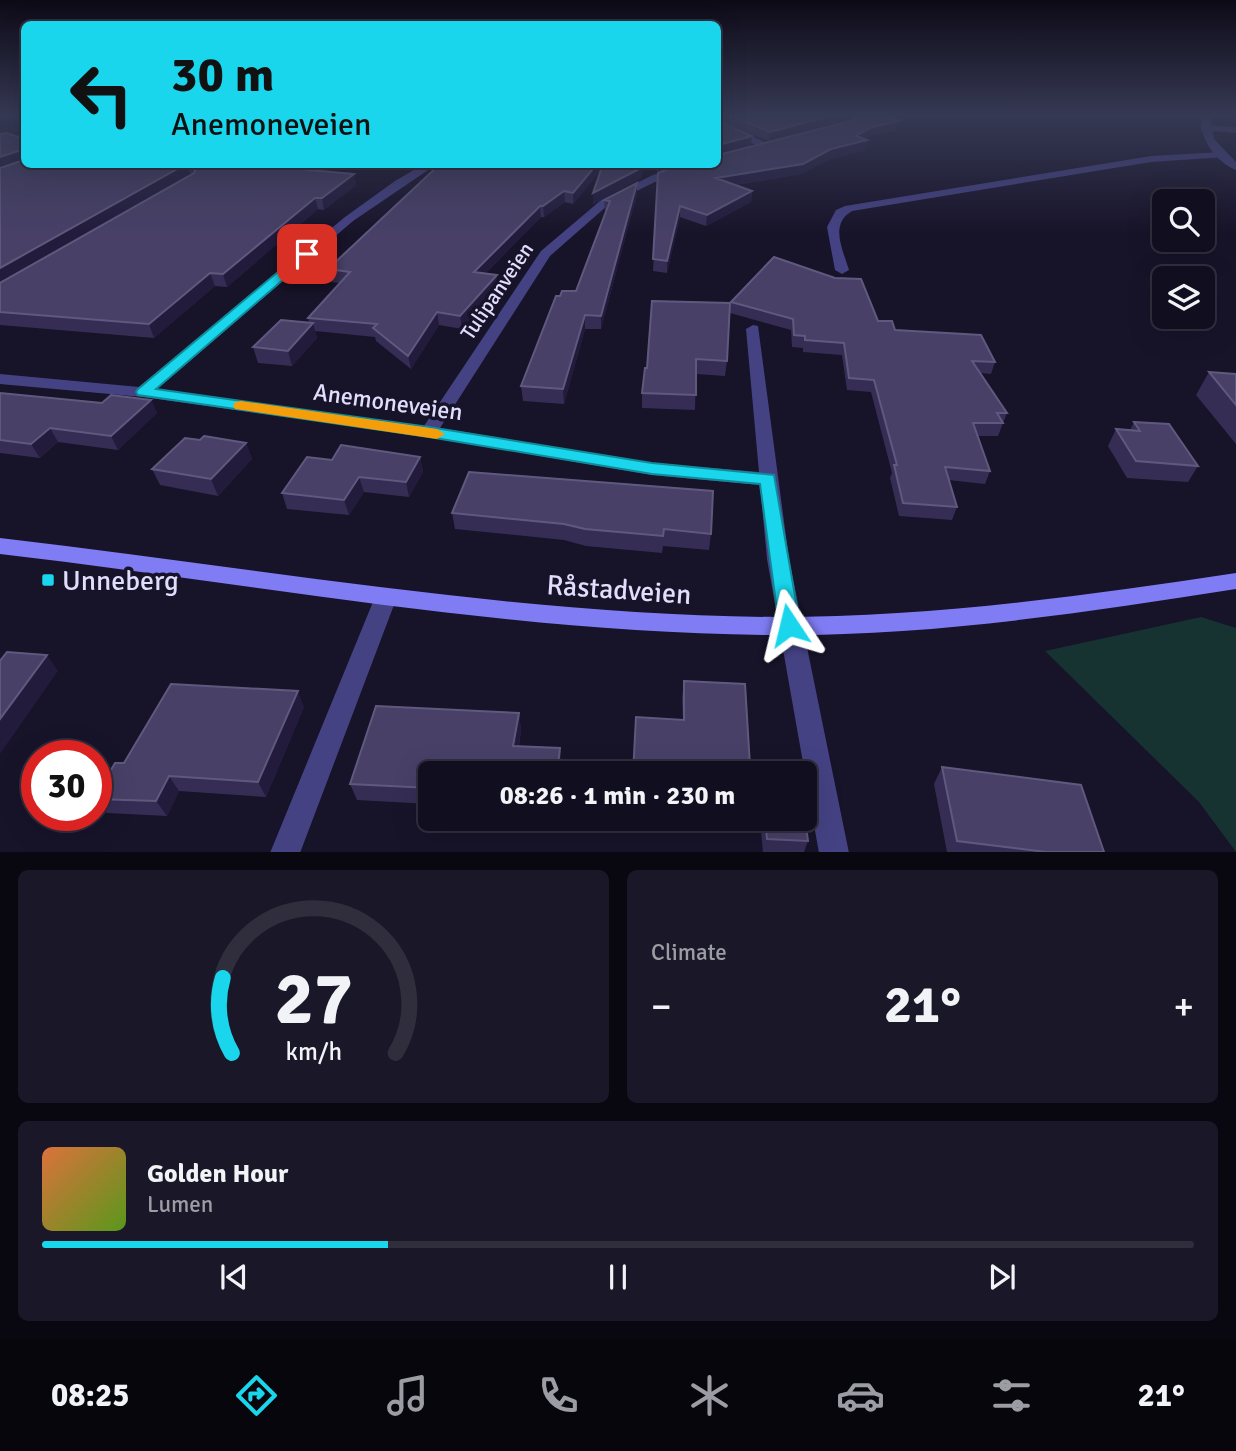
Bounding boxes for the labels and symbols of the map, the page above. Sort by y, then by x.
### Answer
pin [277,224,337,284]
street label: Tulipanveien [455,237,539,345]
street label: Anemoneveien [311,377,465,427]
place label: Unneberg [62,564,179,598]
street label: Råstadveien [545,568,692,612]
marker: Unneberg [40,572,56,588]
position arrow [752,588,826,662]
speed limit sign: 30 [21,740,112,831]

